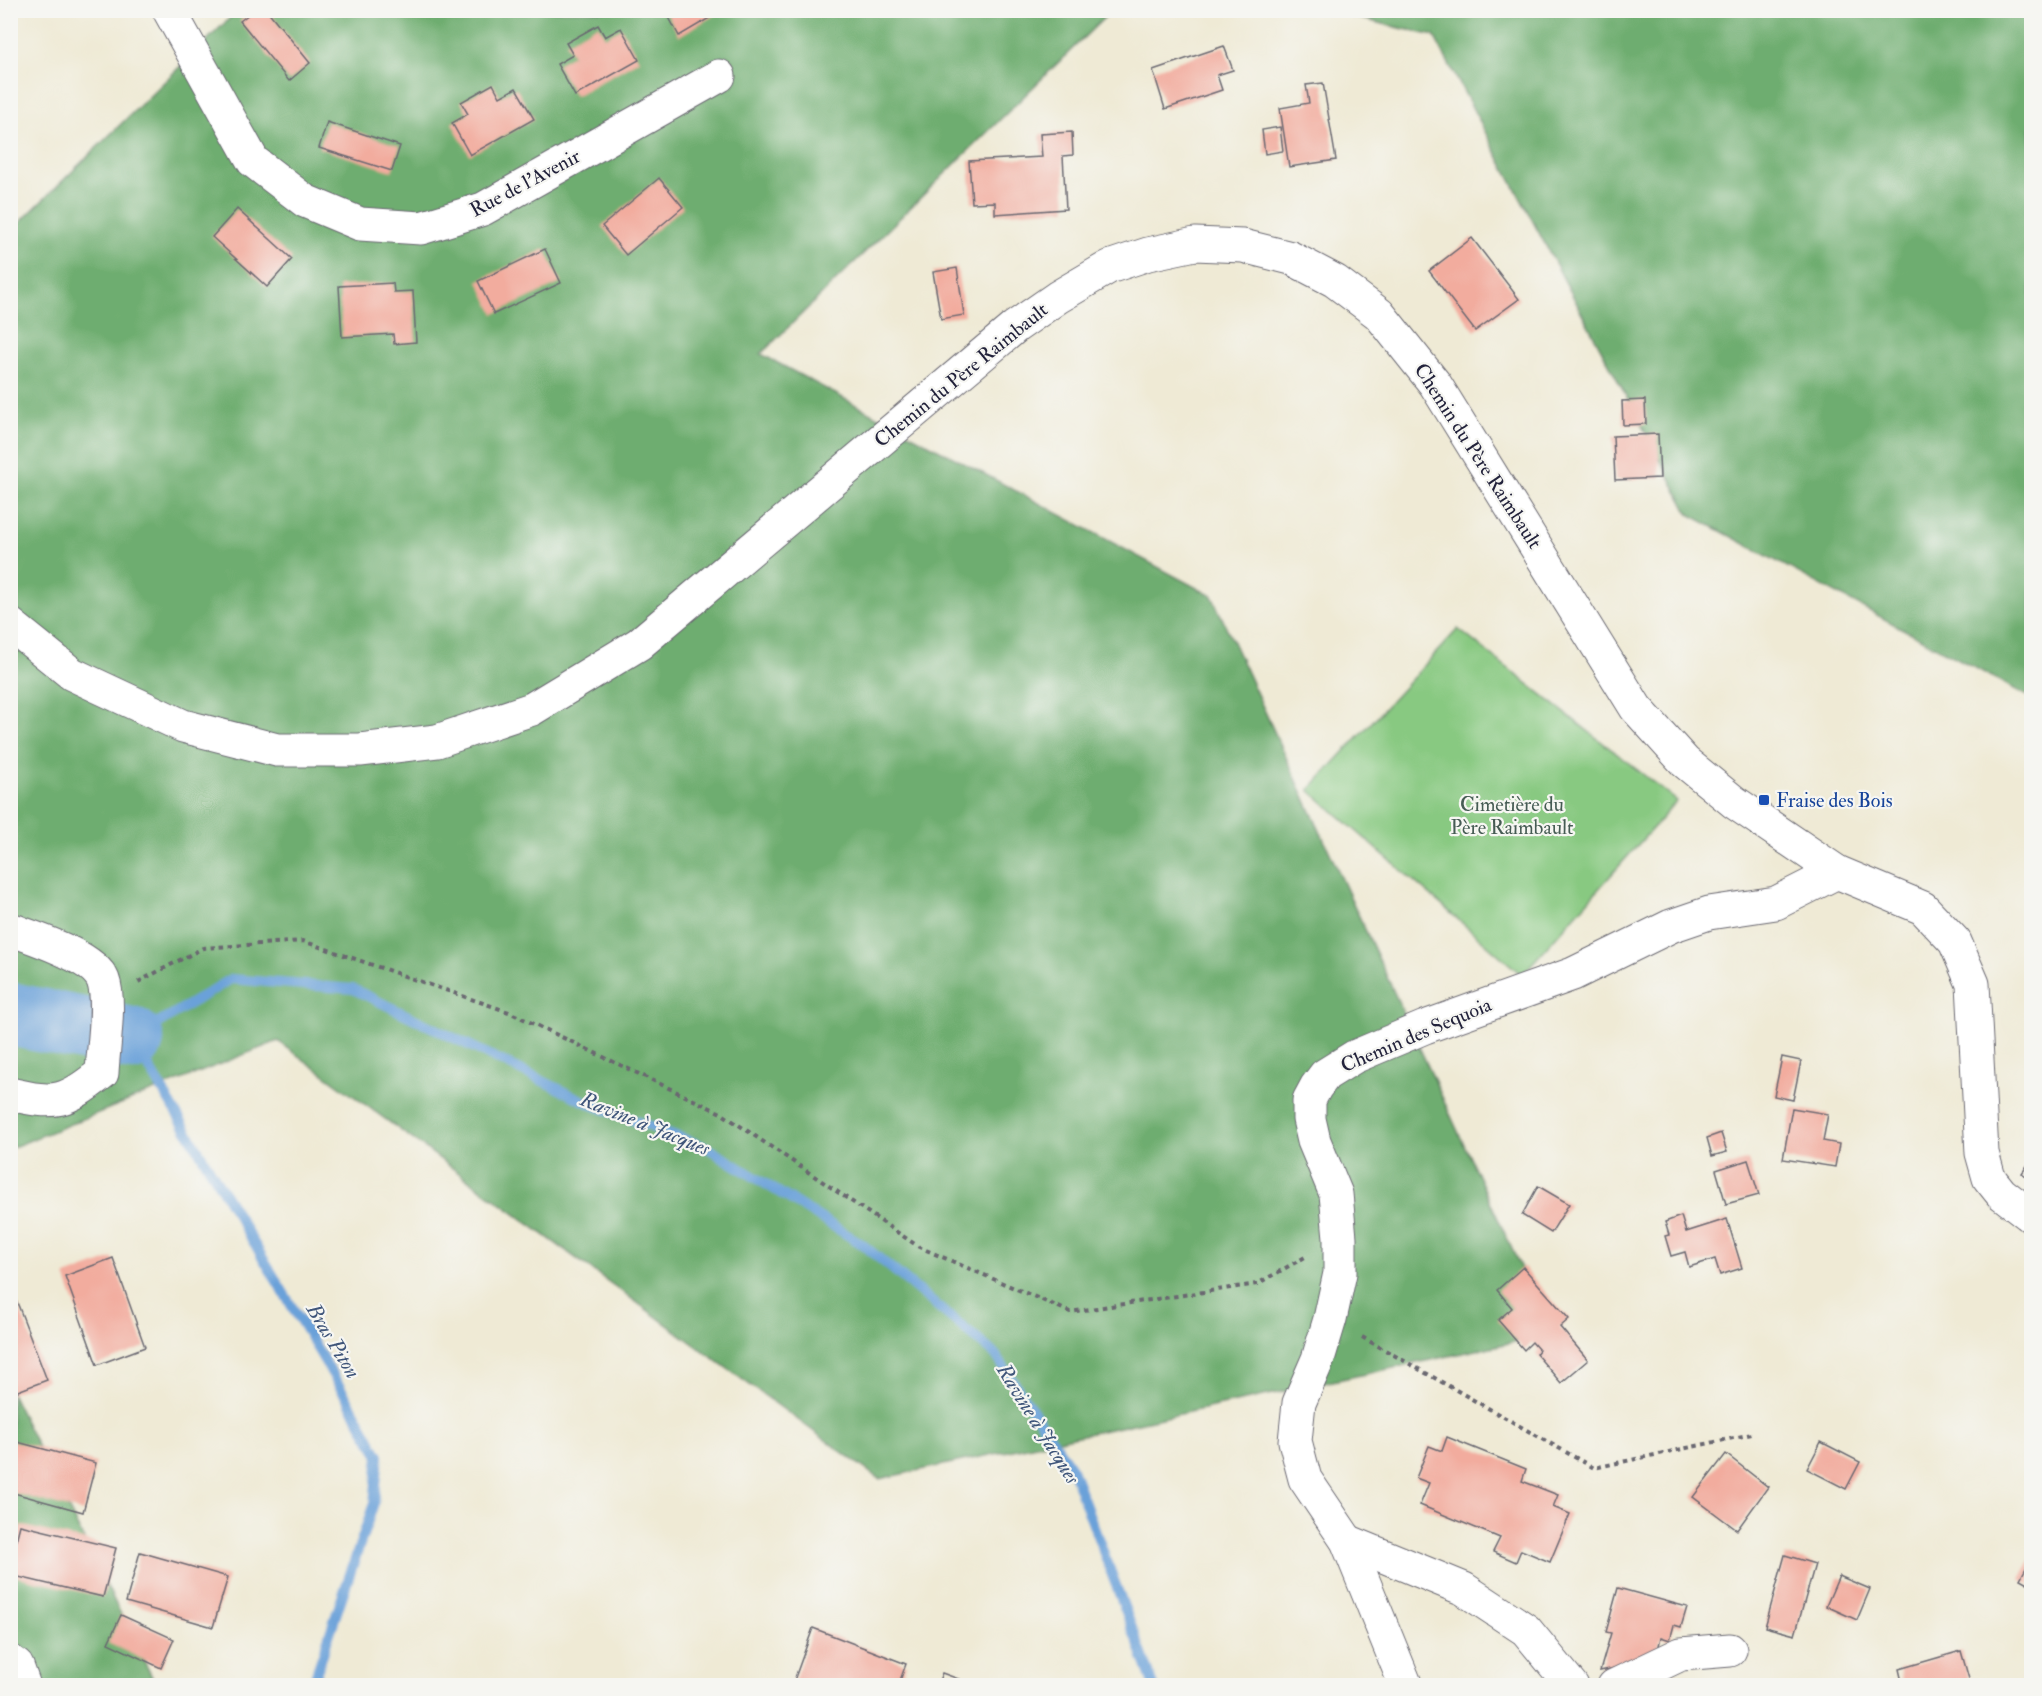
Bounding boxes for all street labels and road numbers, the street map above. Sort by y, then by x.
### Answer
street label: Rue de l'Avenir [466,143,585,222]
street label: Chemin du Père Raimbault [869,297,1053,453]
street label: Chemin du Père Raimbault [1409,359,1548,554]
street label: Chemin des Sequoia [1337,992,1496,1078]

